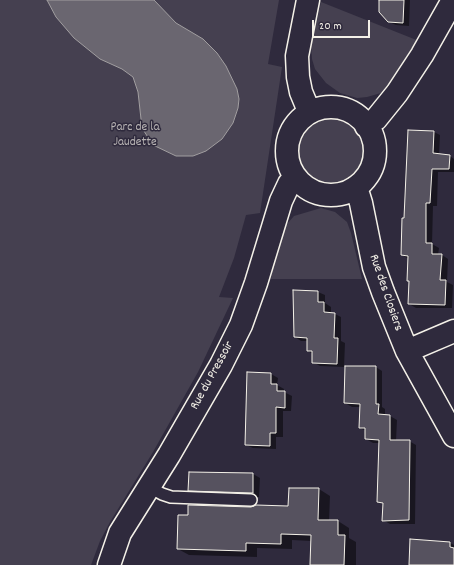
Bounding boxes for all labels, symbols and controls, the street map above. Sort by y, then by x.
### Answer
scale bar [314,12,372,38]
text: 20 m [319,18,342,35]
park label: Parc de la Jaudette [110,120,160,151]
street label: Rue des Closiers [365,253,405,333]
street label: Rue du Pressoir [188,339,238,413]

